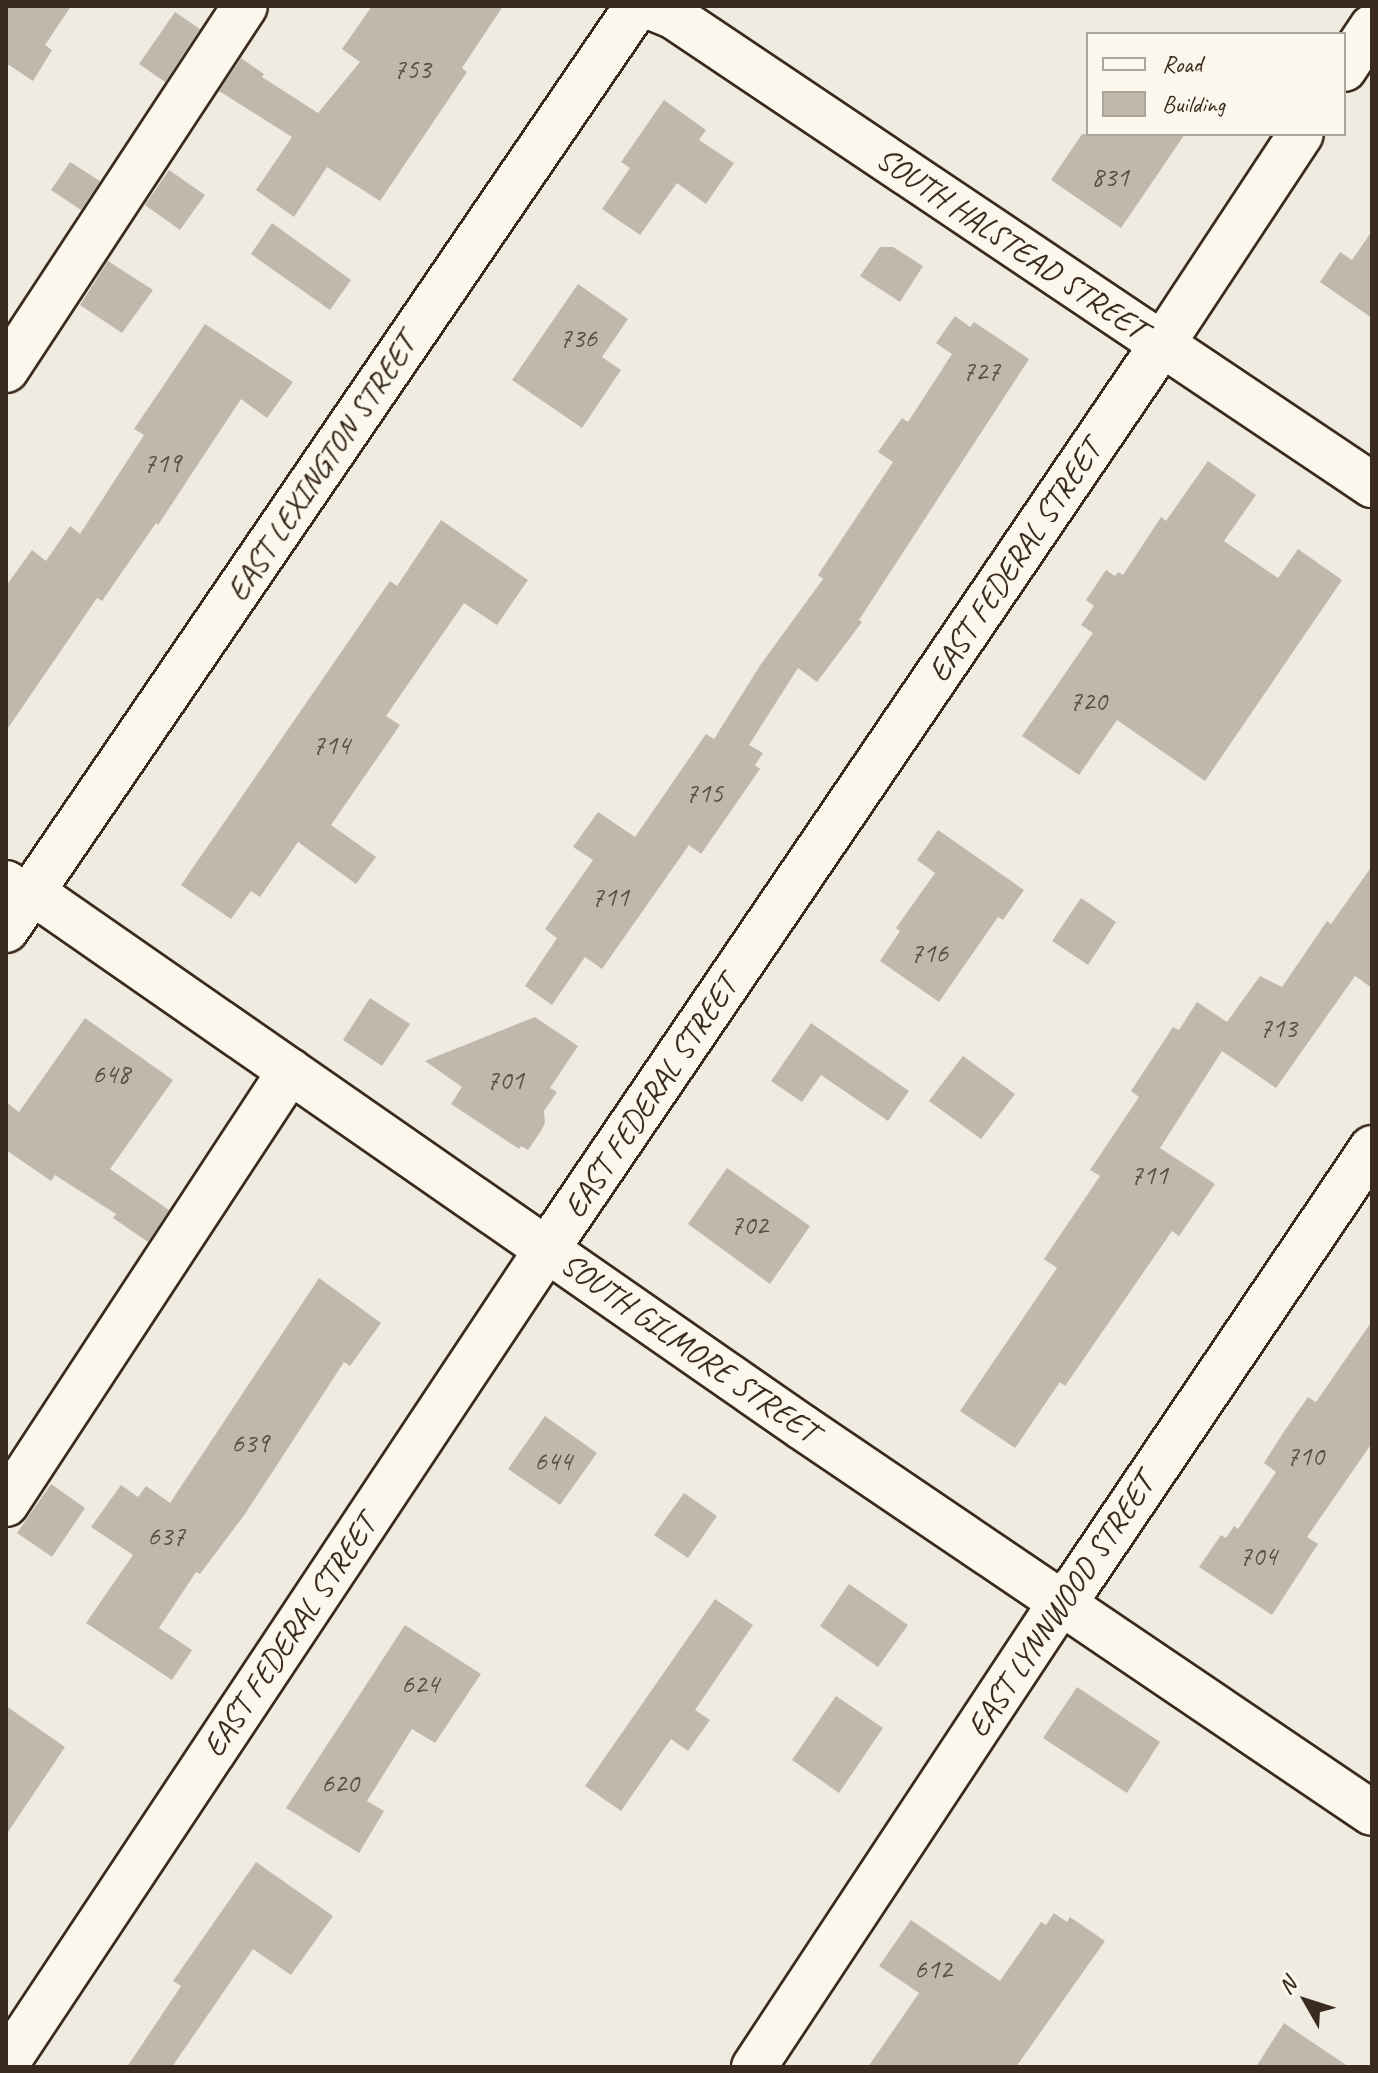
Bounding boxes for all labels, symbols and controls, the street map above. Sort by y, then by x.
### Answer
legend [1086,32,1346,136]
text: Road [1162,49,1202,79]
house number: 753 [393,52,431,86]
text: Building [1162,89,1225,119]
street label: SOUTH HALSTEAD STREET [869,140,1153,348]
house number: 831 [1091,160,1129,194]
house number: 736 [559,321,597,355]
street label: EAST LEXINGTON STREET [218,327,426,609]
house number: 727 [962,354,1000,388]
street label: EAST FEDERAL STREET [920,432,1110,690]
house number: 719 [143,446,181,480]
house number: 720 [1069,684,1107,718]
house number: 714 [312,728,350,762]
house number: 715 [685,776,723,810]
house number: 711 [591,880,629,914]
house number: 716 [910,936,948,970]
street label: EAST FEDERAL STREET [556,968,746,1226]
house number: 713 [1259,1011,1297,1045]
house number: 648 [92,1057,130,1091]
house number: 701 [486,1063,524,1097]
house number: 711 [1130,1158,1168,1192]
house number: 702 [730,1208,768,1242]
street label: SOUTH GILMORE STREET [554,1245,824,1451]
house number: 639 [231,1426,269,1460]
house number: 710 [1286,1439,1324,1473]
house number: 644 [534,1444,572,1478]
street label: EAST LYNNWOOD STREET [958,1467,1164,1745]
street label: EAST FEDERAL STREET [195,1507,385,1765]
house number: 637 [147,1519,185,1553]
house number: 704 [1239,1539,1277,1573]
house number: 624 [401,1667,439,1701]
house number: 620 [321,1766,359,1800]
house number: 612 [914,1952,952,1986]
north arrow [1266,1961,1346,2041]
text: N [1272,1972,1303,2000]

